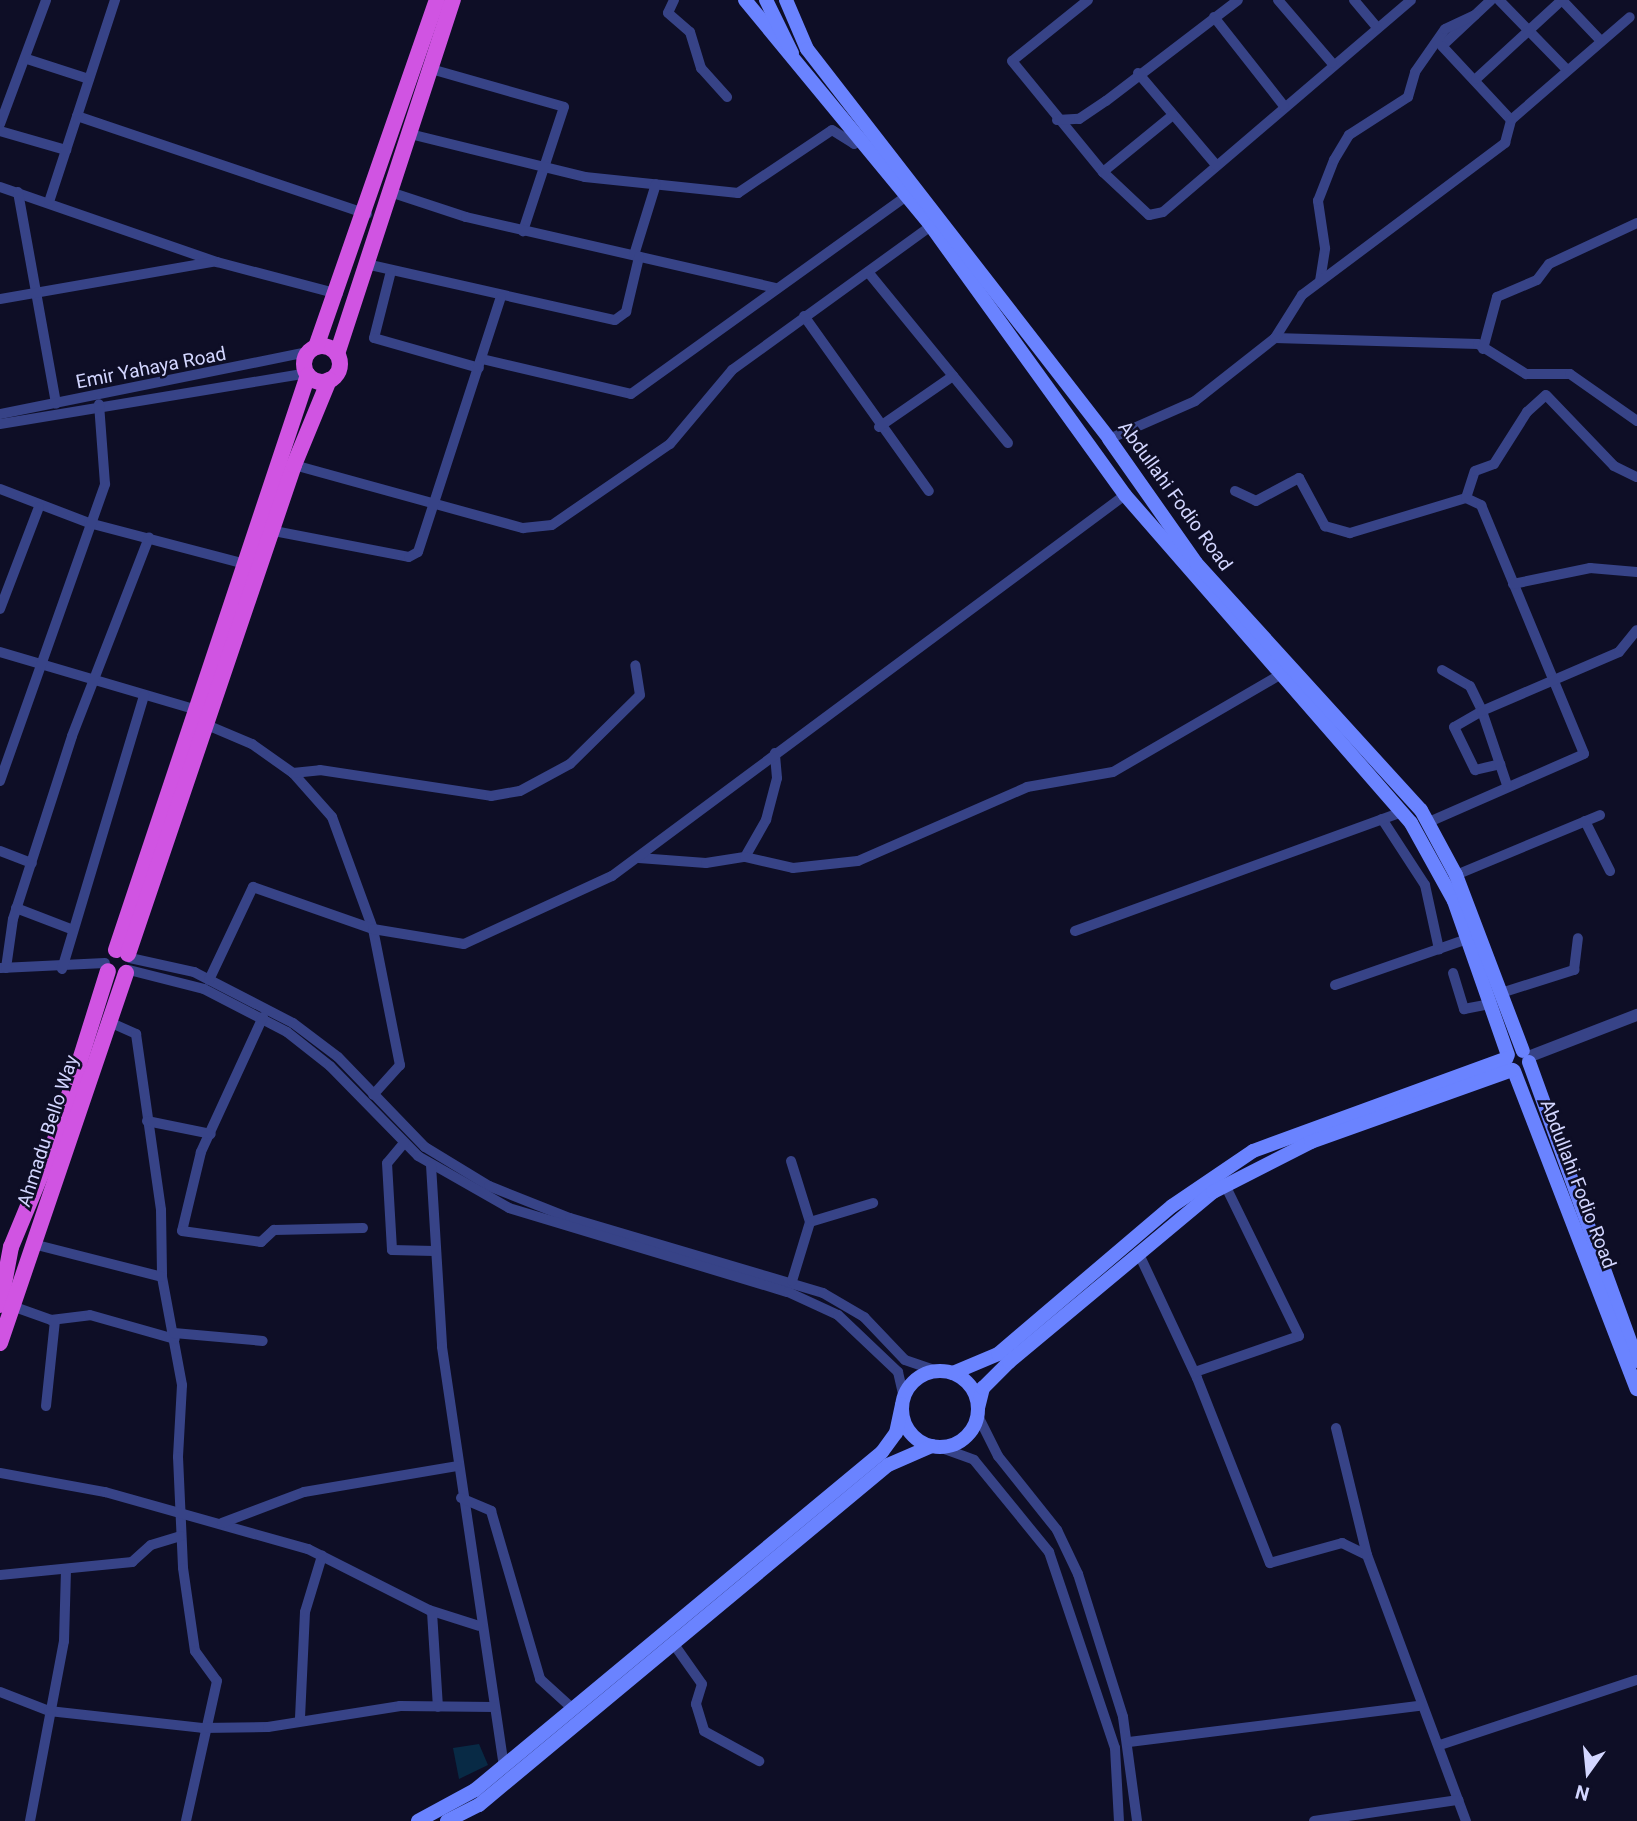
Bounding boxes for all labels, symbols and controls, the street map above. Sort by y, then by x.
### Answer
street label: Emir Yahaya Road [74,342,228,394]
street label: Abdullahi Fodio Road [1113,417,1237,575]
street label: Ahmadu Bello Way [13,1052,83,1210]
street label: Abdullahi Fodio Road [1535,1096,1621,1272]
north arrow [1553,1737,1623,1807]
text: N [1573,1780,1592,1806]

